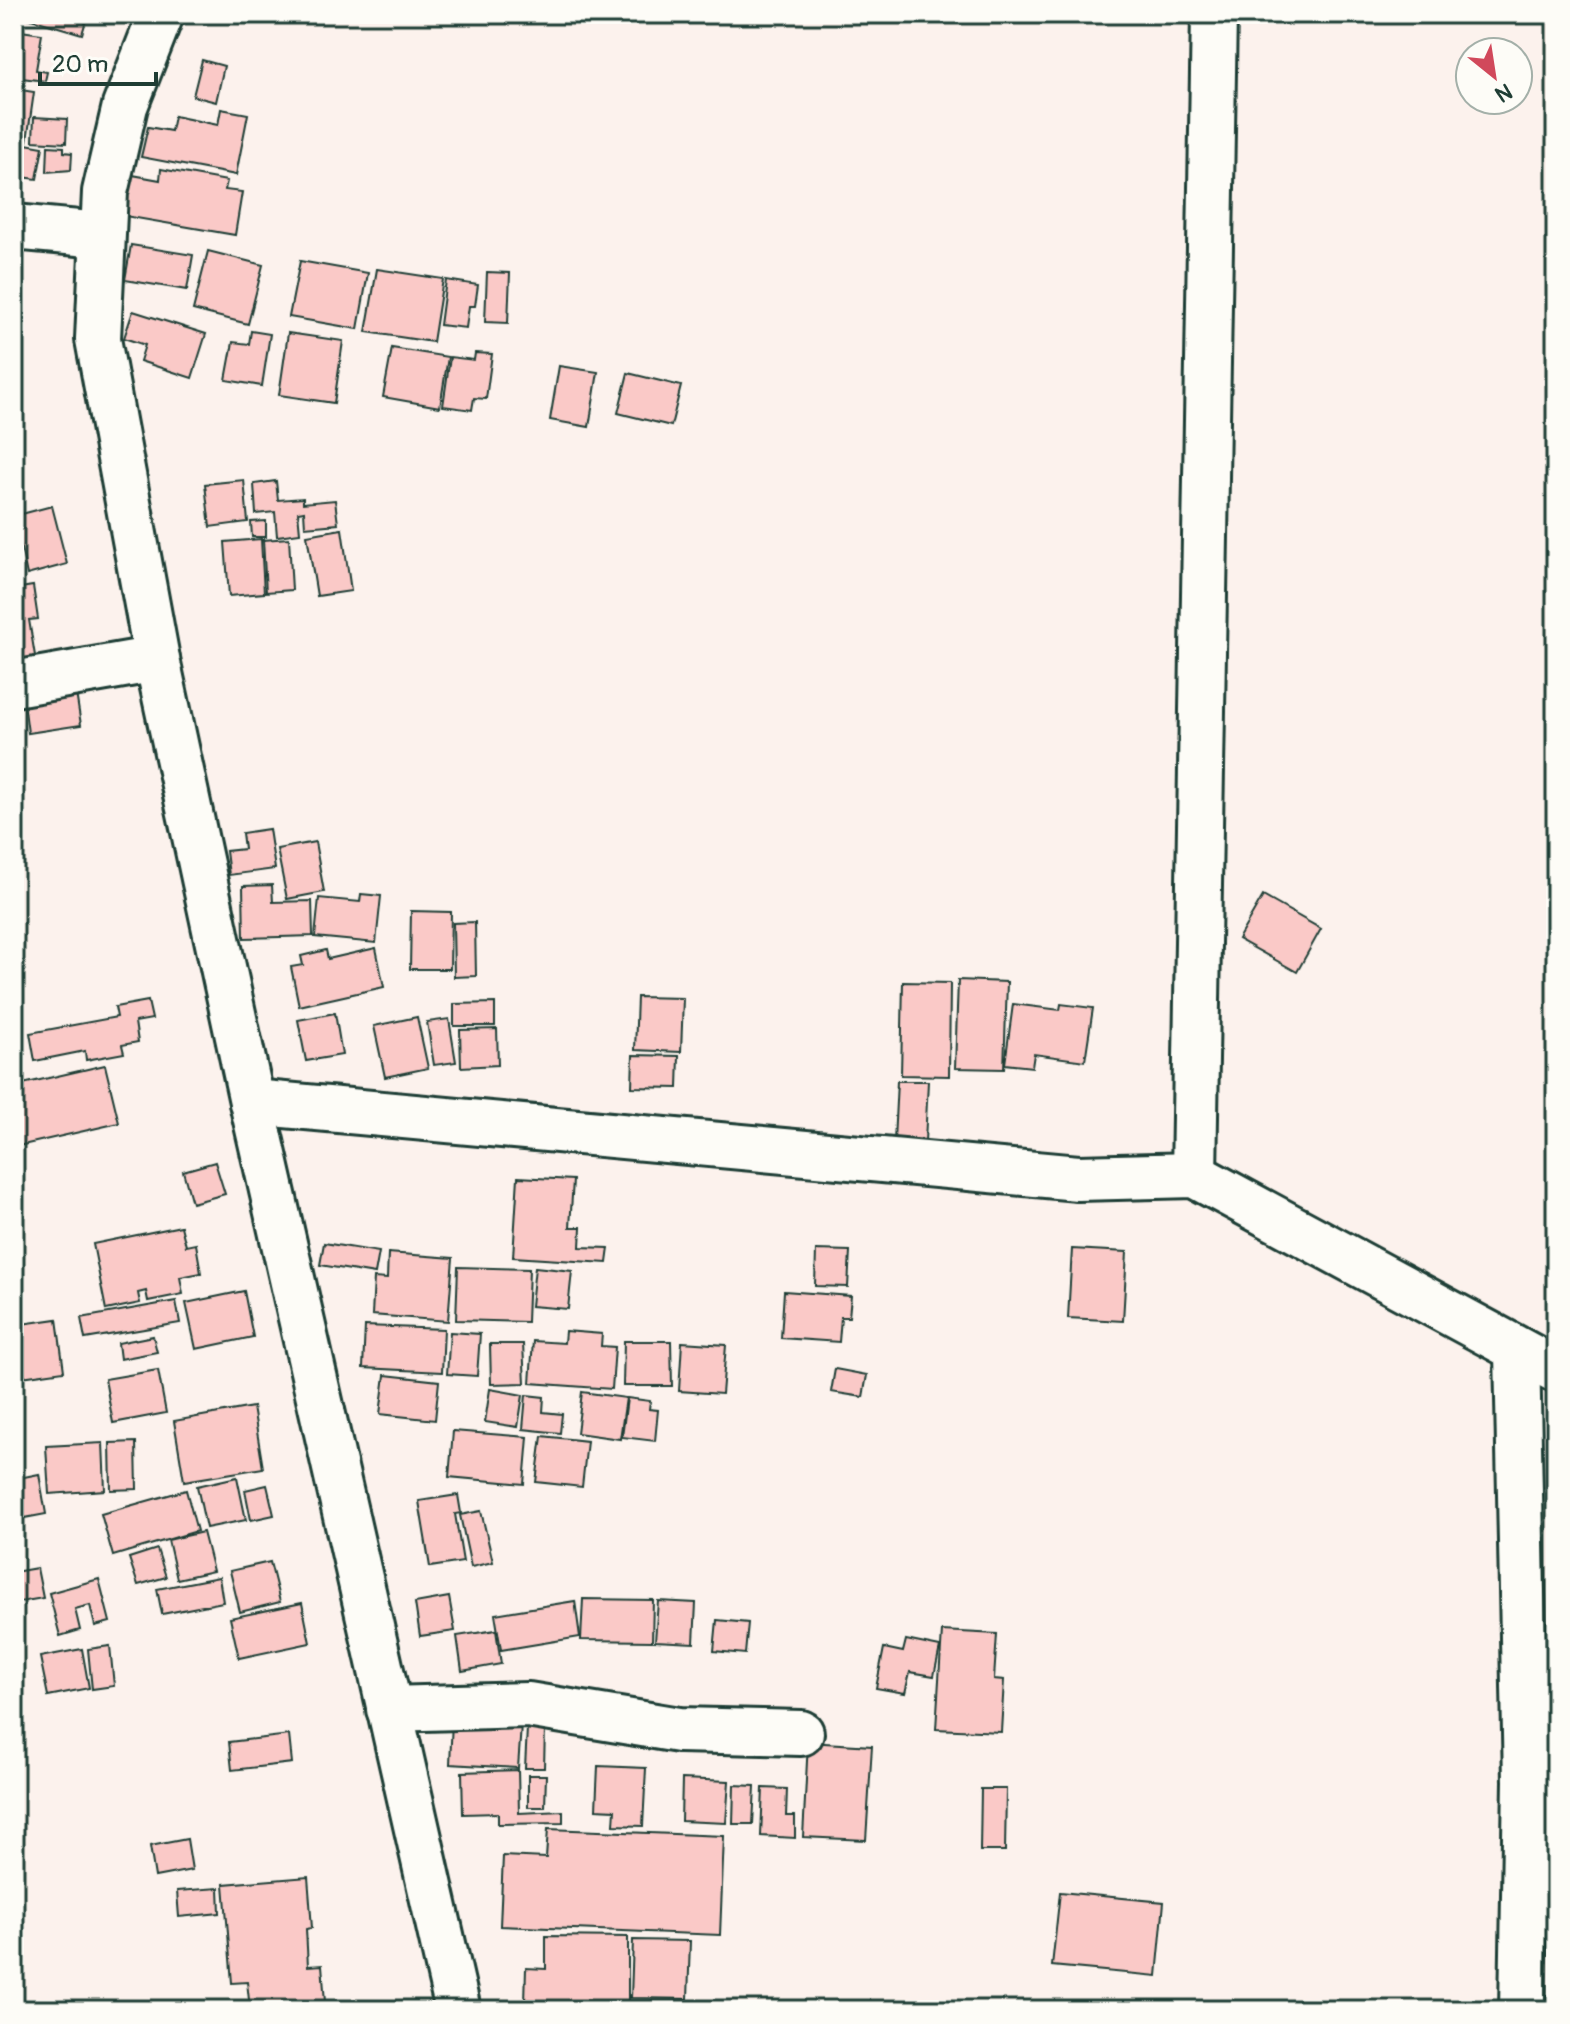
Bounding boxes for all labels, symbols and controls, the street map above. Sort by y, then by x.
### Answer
scale bar [40,36,156,86]
north arrow [1454,36,1534,116]
text: 20 m [52,50,108,79]
text: N [1490,77,1517,108]

